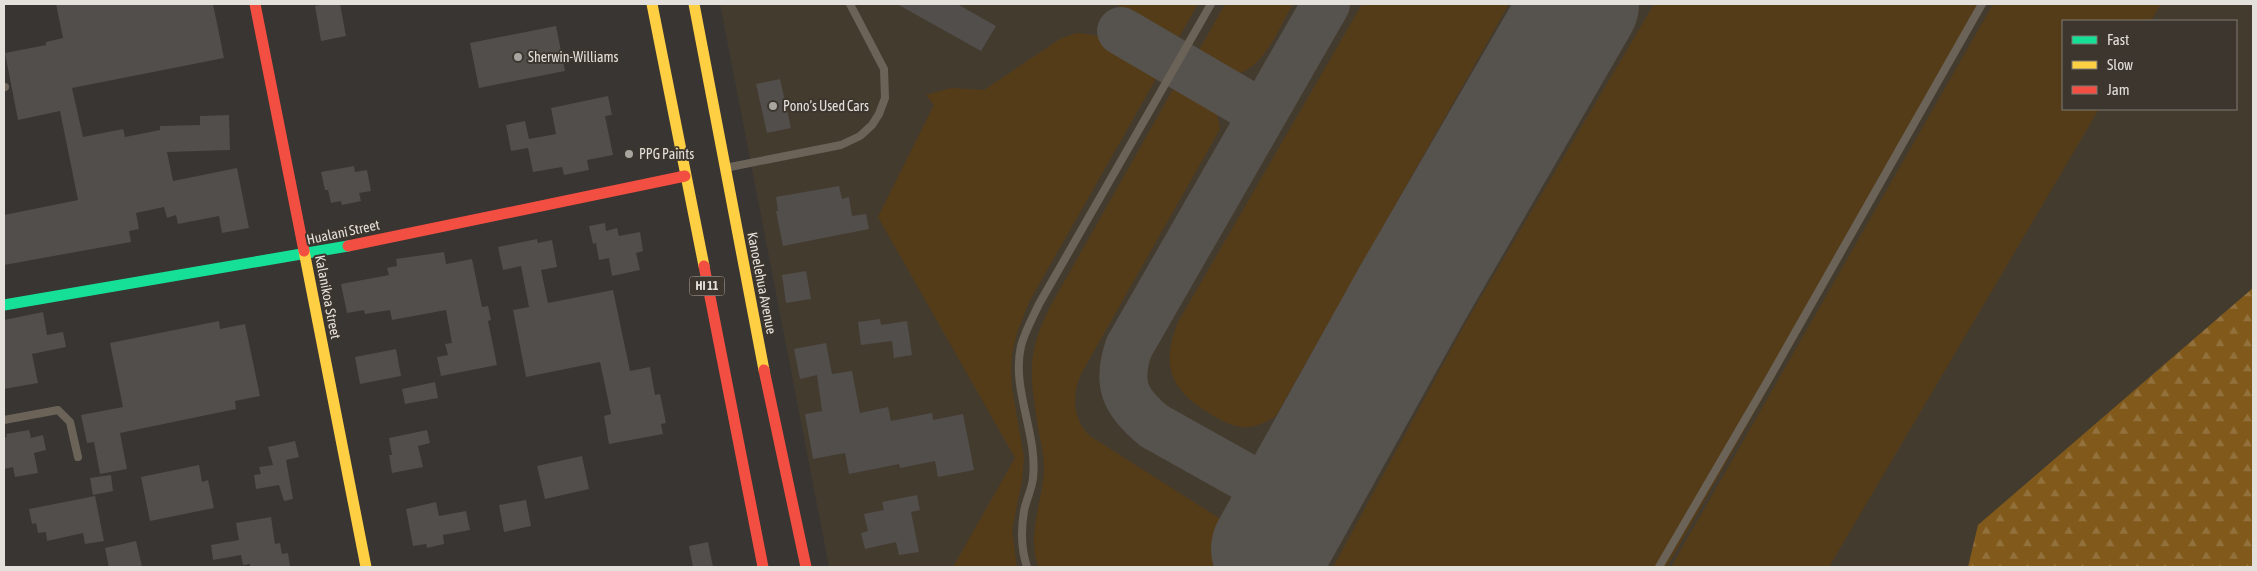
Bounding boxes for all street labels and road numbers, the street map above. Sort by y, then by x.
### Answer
street label: Hualani Street [305,216,381,248]
street label: Kanoelehua Avenue [744,231,780,335]
street label: Kalanikoa Street [312,254,344,340]
road number: HI 11 [690,276,724,296]

